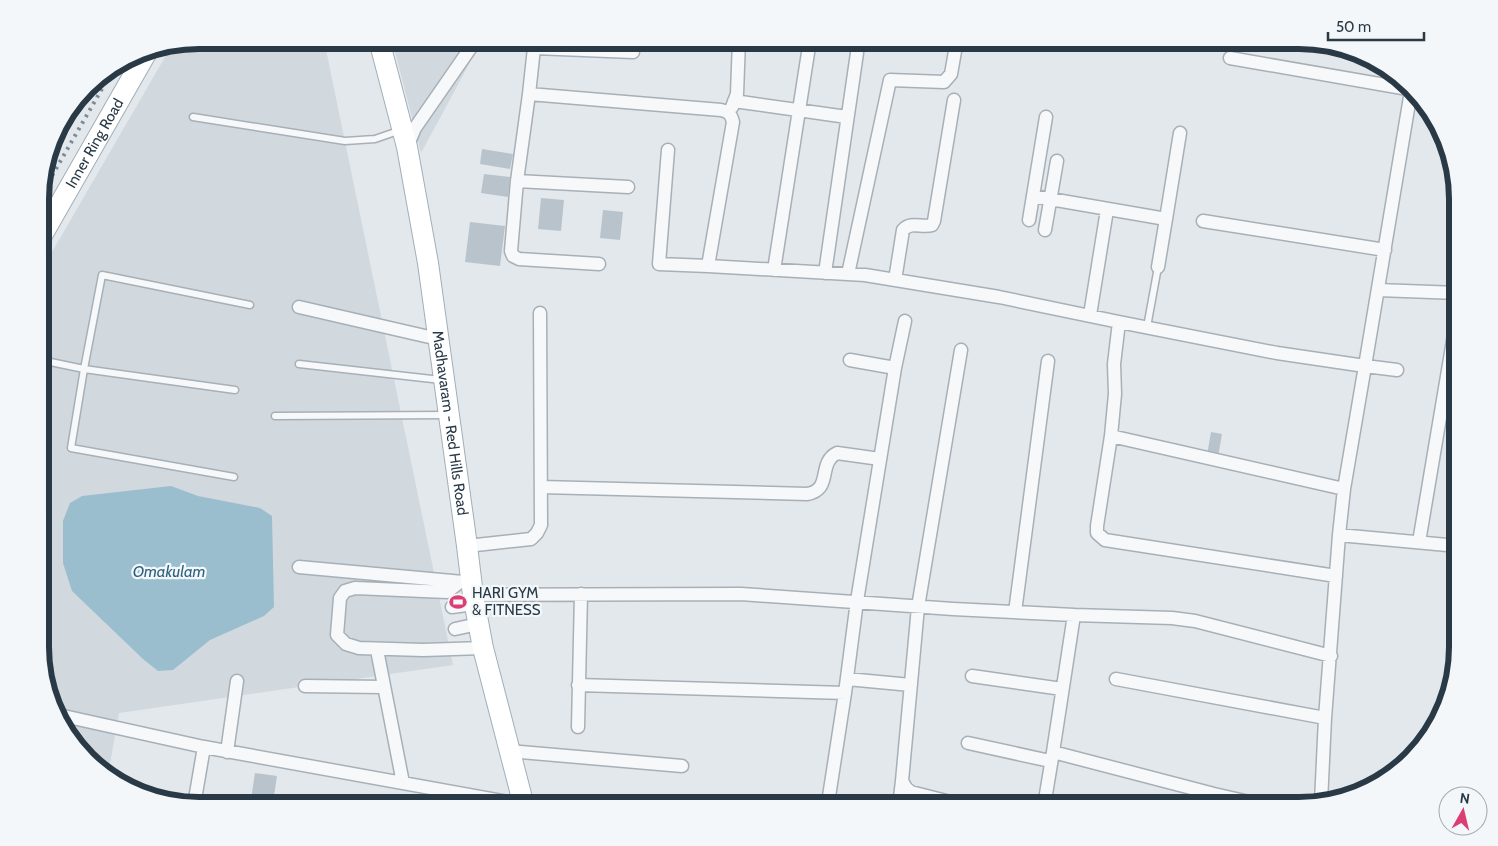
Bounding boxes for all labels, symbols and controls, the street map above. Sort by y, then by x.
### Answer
scale bar [1328,10,1424,42]
text: 50 m [1336,18,1371,36]
street label: Inner Ring Road [62,95,127,191]
street label: Madhavaram - Red Hills Road [428,329,472,517]
water label: Omakulam [133,562,206,581]
place label: HARI GYM & FITNESS [472,584,541,619]
sports icon: HARI GYM & FITNESS [448,592,468,612]
north arrow [1438,786,1488,836]
text: N [1459,789,1471,808]

